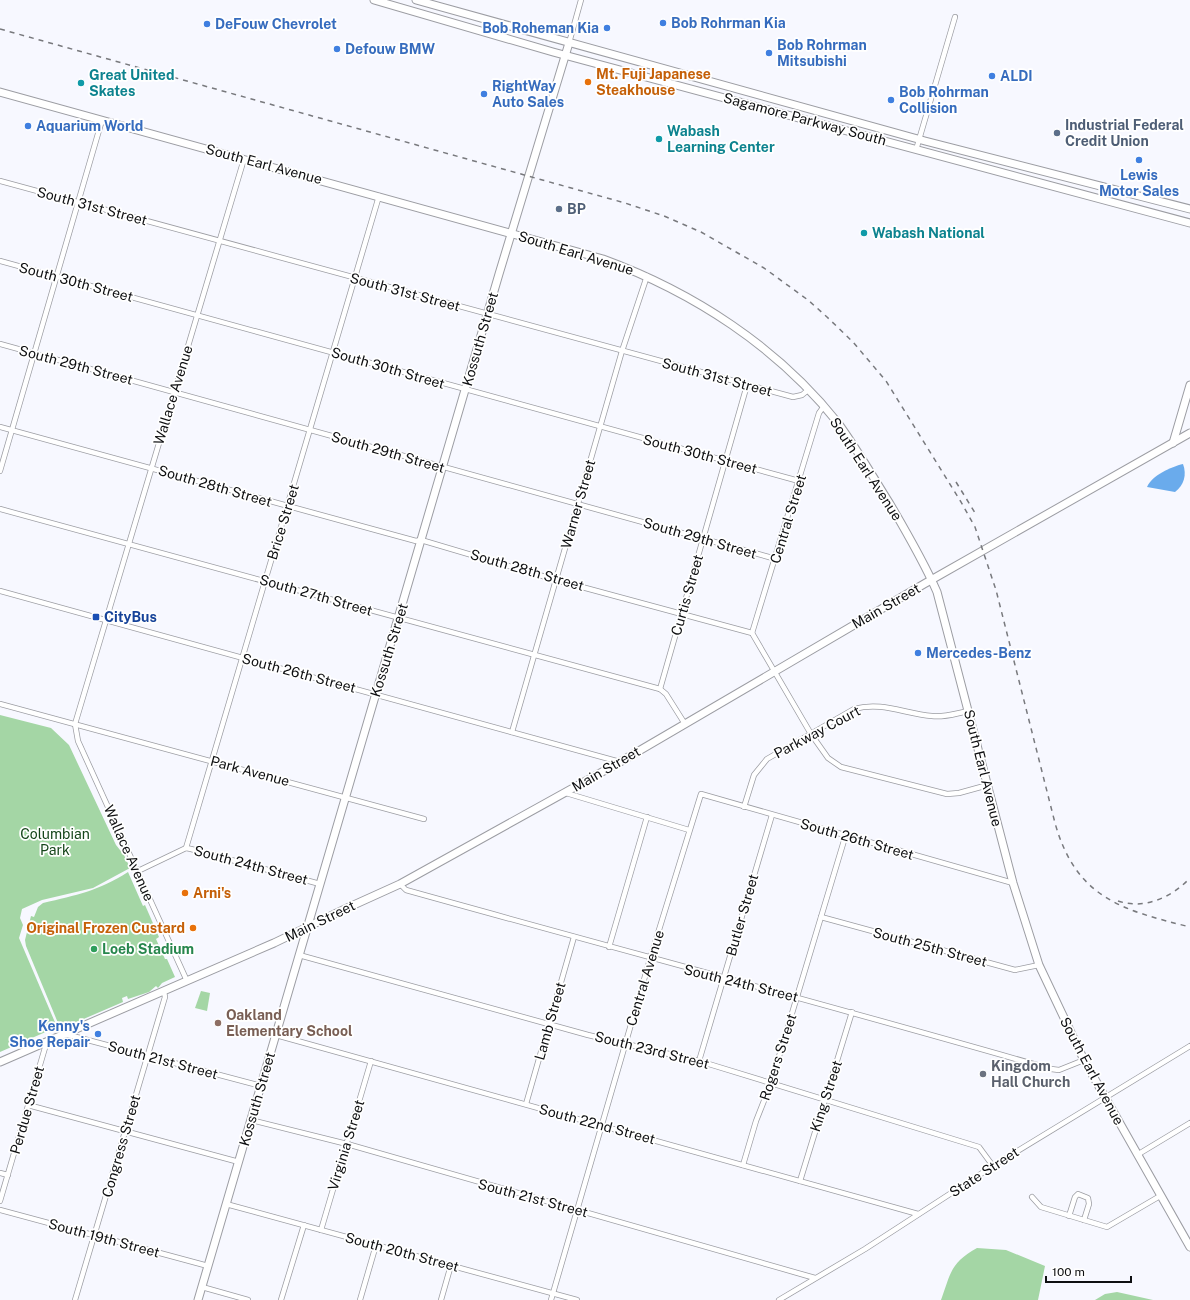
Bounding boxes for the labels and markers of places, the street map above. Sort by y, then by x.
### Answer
place label: Bob Rohrman Kia [671,15,786,31]
place label: DeFouw Chevrolet [215,16,337,32]
marker: Bob Rohrman Kia [658,18,668,28]
marker: DeFouw Chevrolet [202,19,212,29]
place label: Bob Roheman Kia [482,20,599,36]
marker: Bob Roheman Kia [602,23,612,33]
place label: Bob Rohrman Mitsubishi [777,37,867,69]
place label: Defouw BMW [345,41,436,57]
marker: Defouw BMW [332,44,342,54]
marker: Bob Rohrman Mitsubishi [764,48,774,58]
place label: Mt. Fuji Japanese Steakhouse [596,66,711,98]
place label: Great United Skates [89,67,174,99]
place label: ALDI [1000,68,1033,84]
marker: ALDI [987,71,997,81]
marker: Mt. Fuji Japanese Steakhouse [583,77,593,87]
marker: Great United Skates [76,78,86,88]
place label: RightWay Auto Sales [492,78,564,110]
place label: Bob Rohrman Collision [899,84,989,116]
marker: RightWay Auto Sales [479,89,489,99]
marker: Bob Rohrman Collision [886,95,896,105]
place label: Industrial Federal Credit Union [1065,117,1184,149]
place label: Aquarium World [36,118,143,134]
marker: Aquarium World [23,121,33,131]
place label: Wabash Learning Center [667,123,775,155]
marker: Industrial Federal Credit Union [1052,128,1062,138]
marker: Wabash Learning Center [654,134,664,144]
marker: Lewis Motor Sales [1134,155,1144,165]
place label: Lewis Motor Sales [1099,167,1179,199]
place label: BP [567,201,586,217]
marker: BP [554,204,564,214]
place label: Wabash National [872,225,985,241]
marker: Wabash National [859,228,869,238]
place label: CityBus [104,609,157,625]
marker: CityBus [91,612,101,622]
place label: Mercedes-Benz [926,645,1031,661]
marker: Mercedes-Benz [913,648,923,658]
place label: Arni's [193,885,231,901]
marker: Arni's [180,888,190,898]
place label: Original Frozen Custard [26,920,185,936]
marker: Original Frozen Custard [188,923,198,933]
place label: Loeb Stadium [102,941,194,957]
marker: Loeb Stadium [89,944,99,954]
place label: Oakland Elementary School [226,1007,353,1039]
place label: Kenny's Shoe Repair [9,1018,90,1050]
marker: Oakland Elementary School [213,1018,223,1028]
marker: Kenny's Shoe Repair [93,1029,103,1039]
place label: Kingdom Hall Church [991,1058,1070,1090]
marker: Kingdom Hall Church [978,1069,988,1079]

